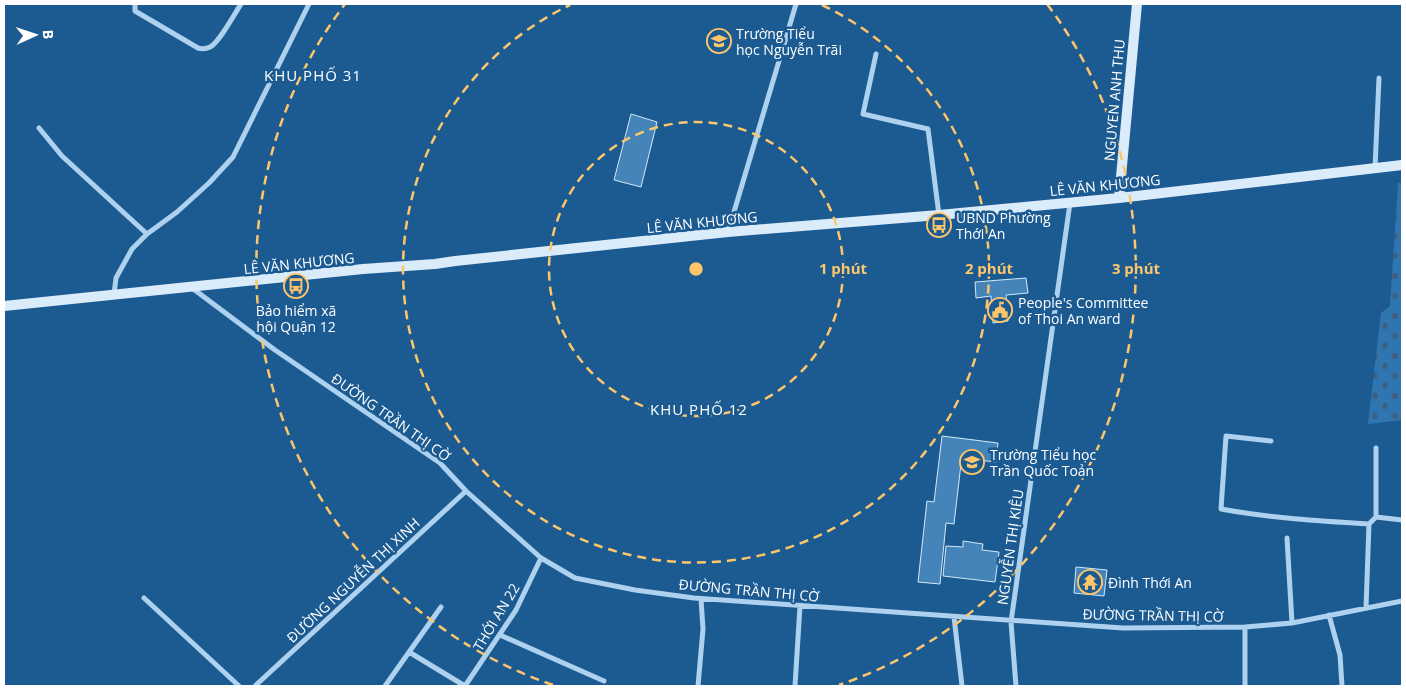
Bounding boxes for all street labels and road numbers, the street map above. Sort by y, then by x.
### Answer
street label: NGUYEN ANH THU [1099,38,1129,162]
street label: LÊ VĂN KHƯƠNG [1049,170,1161,200]
street label: LÊ VĂN KHƯƠNG [646,207,758,237]
street label: LÊ VĂN KHƯƠNG [243,248,355,278]
street label: ĐƯỜNG TRẦN THỊ CỜ [328,369,455,466]
street label: NGUYỄN THỊ KIÊU [991,488,1028,606]
street label: ĐƯỜNG NGUYỄN THỊ XINH [282,513,424,647]
street label: ĐƯỜNG TRẦN THỊ CỜ [678,574,821,606]
street label: THỚI AN 22 [468,580,524,654]
street label: ĐƯỜNG TRẦN THỊ CỜ [1082,604,1225,626]

